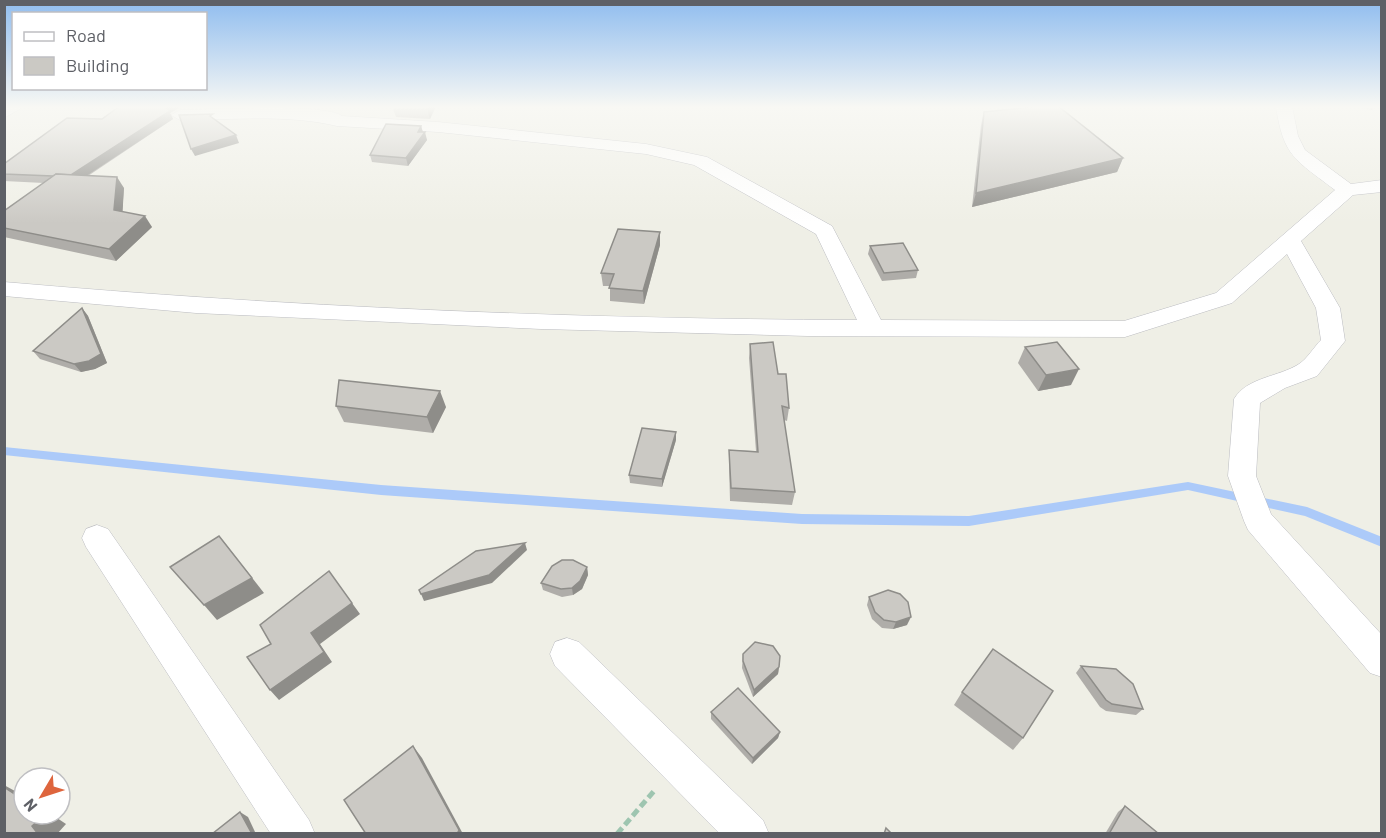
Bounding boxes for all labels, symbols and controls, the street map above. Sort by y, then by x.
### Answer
legend [12,12,207,90]
text: Road [66,24,106,46]
text: Building [66,54,129,76]
north arrow [12,766,72,826]
text: N [19,796,41,816]

